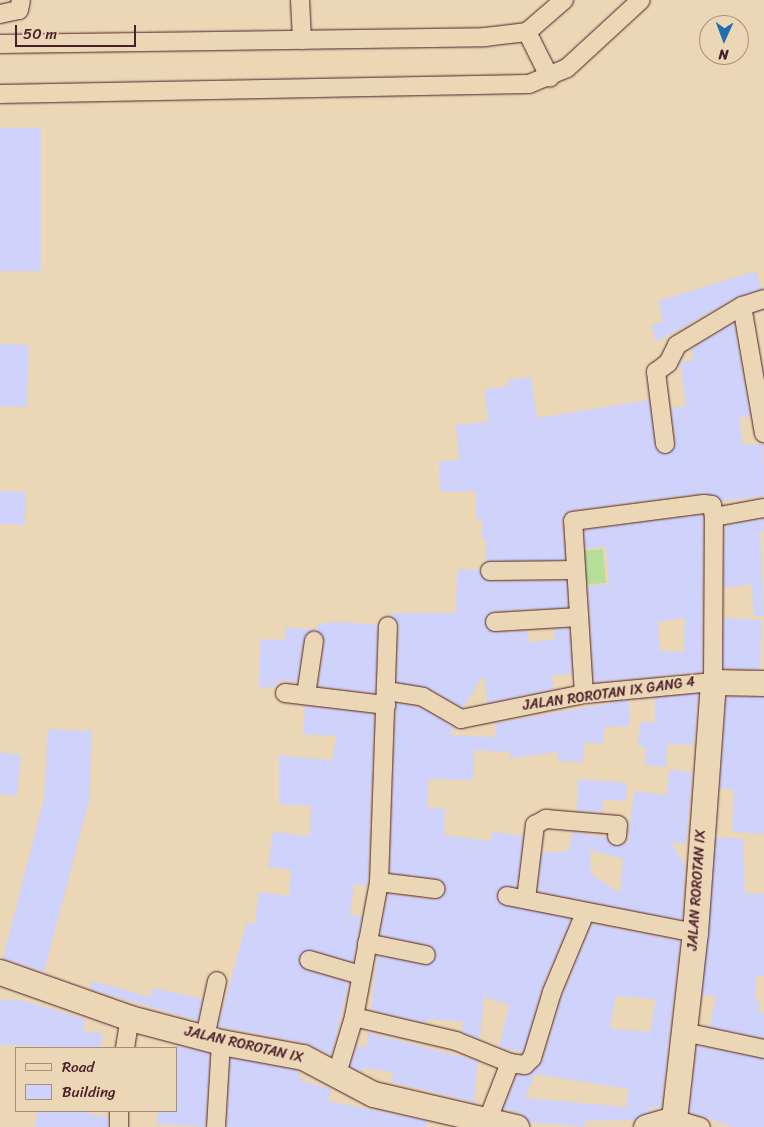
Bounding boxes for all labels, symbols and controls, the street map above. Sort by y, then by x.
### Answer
scale bar [18,15,139,47]
north arrow [699,15,749,65]
text: 50 m [23,21,57,47]
text: N [718,42,729,67]
street label: JALAN ROROTAN IX GANG 4 [521,674,697,714]
street label: JALAN ROROTAN IX [684,828,710,952]
street label: JALAN ROROTAN IX [182,1023,306,1067]
legend [15,1047,178,1112]
text: Road [62,1054,94,1080]
text: Building [62,1079,116,1105]

